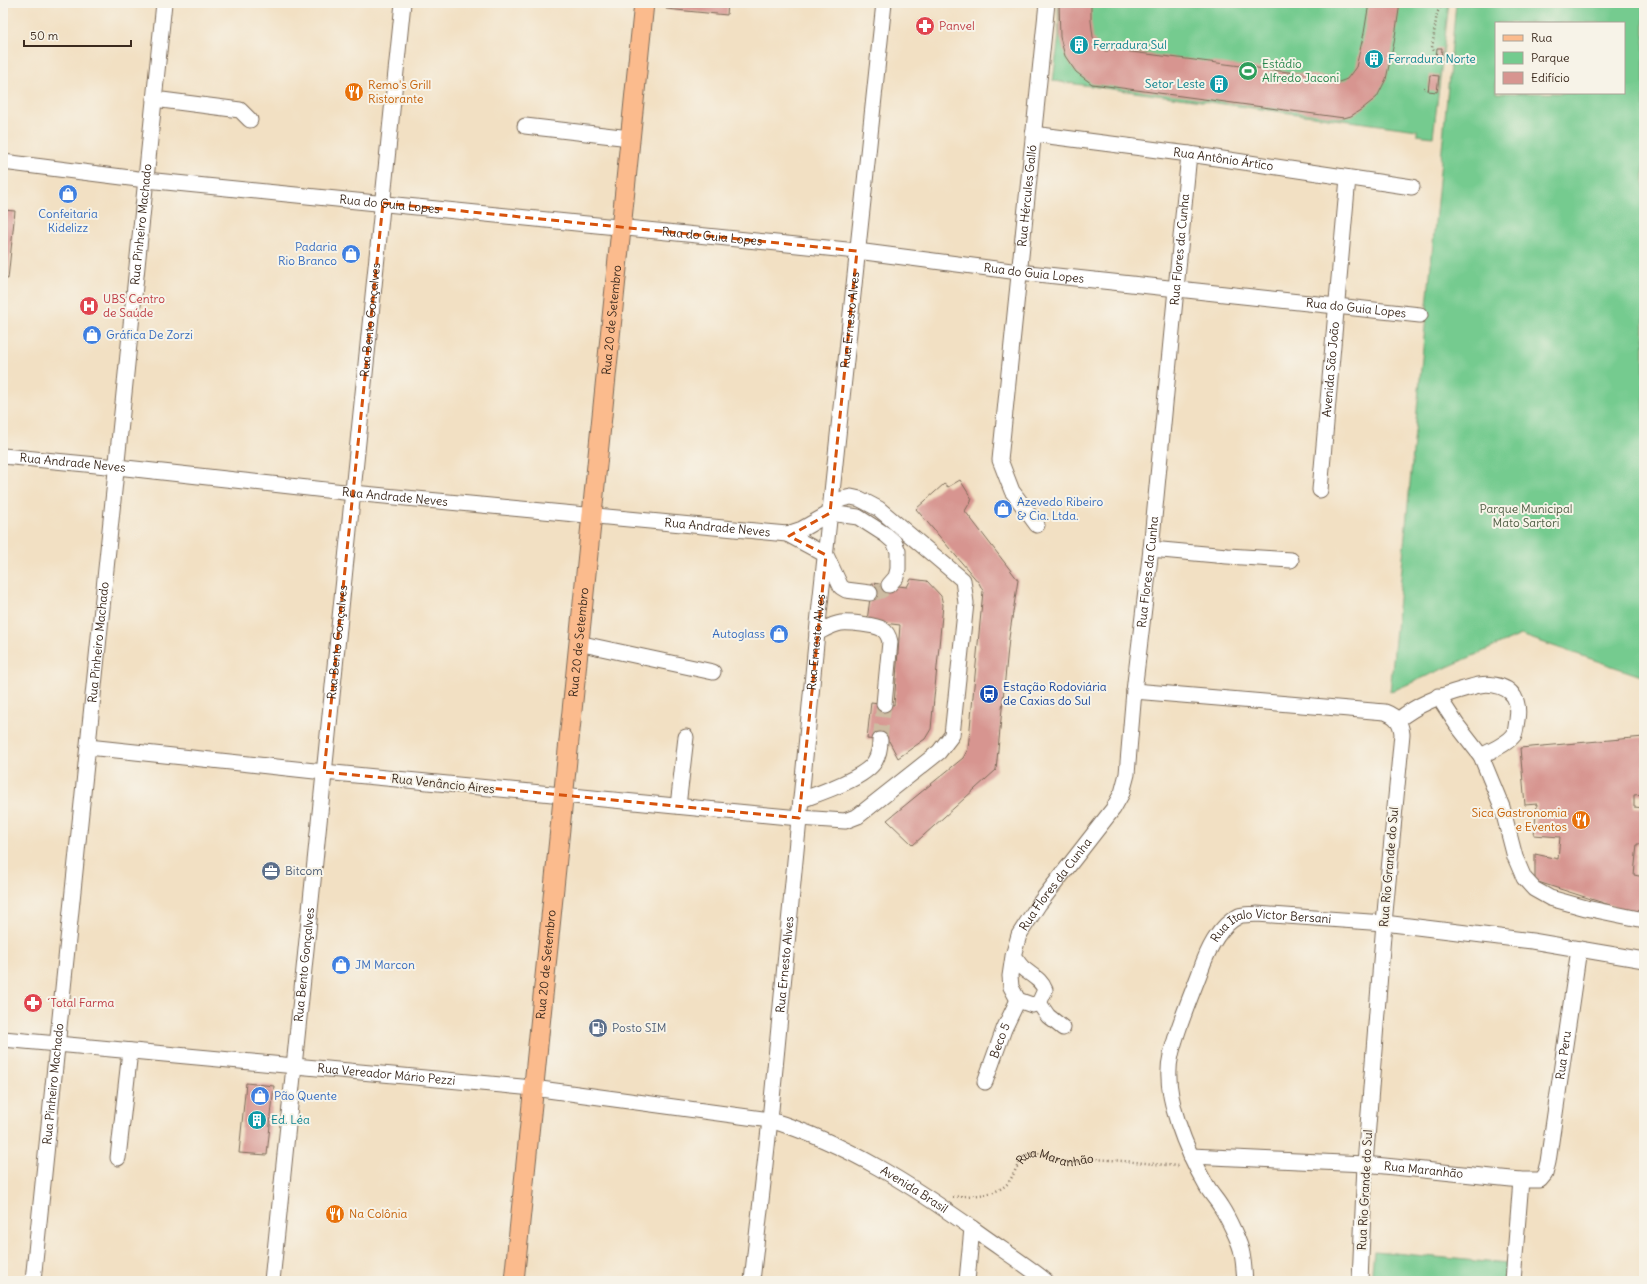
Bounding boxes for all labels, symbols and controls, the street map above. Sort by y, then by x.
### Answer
pharmacy icon: Panvel [914,15,936,37]
place label: Panvel [939,18,975,33]
scale bar [24,22,131,48]
legend [1495,22,1625,94]
text: 50 m [30,28,59,43]
text: Rua [1531,30,1553,45]
building icon: Ferradura Sul [1068,34,1090,56]
place label: Ferradura Sul [1093,37,1167,52]
building icon: Ferradura Norte [1363,48,1385,70]
text: Parque [1531,50,1570,65]
place label: Ferradura Norte [1388,51,1476,66]
place label: Estádio Alfredo Jaconi [1262,56,1339,85]
sports icon: Estádio Alfredo Jaconi [1237,60,1259,82]
text: Edifício [1531,70,1570,85]
building icon: Setor Leste [1208,73,1230,95]
place label: Setor Leste [1145,76,1205,91]
place label: Remo's Grill Ristorante [368,77,431,106]
restaurant icon: Remo's Grill Ristorante [343,81,365,103]
street label: Rua Hércules Galló [1014,144,1039,247]
street label: Rua Antônio Ártico [1172,144,1275,173]
street label: Rua Pinheiro Machado [127,163,154,286]
shop icon: Confeitaria Kidelizz [57,183,79,205]
street label: Rua do Guia Lopes [339,191,441,216]
street label: Rua Flores da Cunha [1166,193,1192,306]
place label: Confeitaria Kidelizz [38,206,98,235]
street label: Rua do Guia Lopes [661,224,763,249]
place label: Padaria Rio Branco [278,239,337,268]
shop icon: Padaria Rio Branco [340,243,362,265]
street label: Rua do Guia Lopes [983,260,1085,286]
street label: Rua Bento Gonçalves [357,262,383,378]
street label: Rua 20 de Setembro [598,264,624,375]
street label: Rua Ernesto Alves [837,271,862,369]
place label: UBS Centro de Saúde [103,291,165,320]
hospital icon: UBS Centro de Saúde [78,295,100,317]
street label: Rua do Guia Lopes [1305,295,1407,320]
street label: Avenida São João [1319,321,1342,418]
shop icon: Gráfica De Zorzi [81,324,103,346]
place label: Gráfica De Zorzi [106,327,193,342]
street label: Rua Andrade Neves [19,450,126,475]
street label: Rua Andrade Neves [341,484,449,509]
place label: Azevedo Ribeiro & Cia. Ltda. [1017,494,1104,523]
shop icon: Azevedo Ribeiro & Cia. Ltda. [992,498,1014,520]
park label: Parque Municipal Mato Sartori [1480,501,1572,530]
street label: Rua Andrade Neves [664,514,771,539]
street label: Rua Flores da Cunha [1134,515,1161,629]
street label: Rua Pinheiro Machado [84,581,112,704]
street label: Rua Bento Gonçalves [324,584,350,700]
street label: Rua 20 de Setembro [565,586,592,698]
street label: Rua Ernesto Alves [803,593,828,691]
shop icon: Autoglass [768,623,790,645]
place label: Autoglass [712,626,765,641]
place label: Estação Rodoviária de Caxias do Sul [1003,679,1107,708]
bus stop icon: Estação Rodoviária de Caxias do Sul [978,683,1000,705]
street label: Rua Venâncio Aires [391,771,495,796]
place label: Sica Gastronomia e Eventos [1472,805,1567,834]
street label: Rua Rio Grande do Sul [1376,806,1401,928]
restaurant icon: Sica Gastronomia e Eventos [1570,809,1592,831]
street label: Rua Flores da Cunha [1016,835,1095,933]
office icon: Bitcom [260,860,282,882]
place label: Bitcom [285,863,323,878]
street label: Rua Italo Victor Bersani [1207,906,1332,945]
street label: Rua Bento Gonçalves [291,907,317,1022]
street label: Rua 20 de Setembro [533,909,559,1020]
street label: Rua Ernesto Alves [772,916,797,1014]
shop icon: JM Marcon [330,954,352,976]
place label: JM Marcon [355,957,415,972]
pharmacy icon: ´Total Farma [22,992,44,1014]
place label: ´Total Farma [47,995,115,1010]
fuel station icon: Posto SIM [587,1017,609,1039]
place label: Posto SIM [612,1020,666,1035]
street label: Beco 5 [986,1020,1013,1060]
street label: Rua Pinheiro Machado [39,1022,66,1145]
street label: Rua Peru [1552,1030,1574,1081]
street label: Rua Vereador Mário Pezzi [317,1060,456,1088]
shop icon: Pão Quente [249,1085,271,1107]
place label: Pão Quente [274,1088,337,1103]
building icon: Ed. Léa [246,1109,268,1131]
place label: Ed. Léa [271,1112,310,1127]
street label: Rua Rio Grande do Sul [1354,1129,1375,1251]
street label: Rua Maranhão [1013,1145,1094,1169]
street label: Rua Maranhão [1383,1158,1464,1181]
street label: Avenida Brasil [878,1162,951,1216]
restaurant icon: Na Colônia [324,1203,346,1225]
place label: Na Colônia [349,1206,407,1221]

